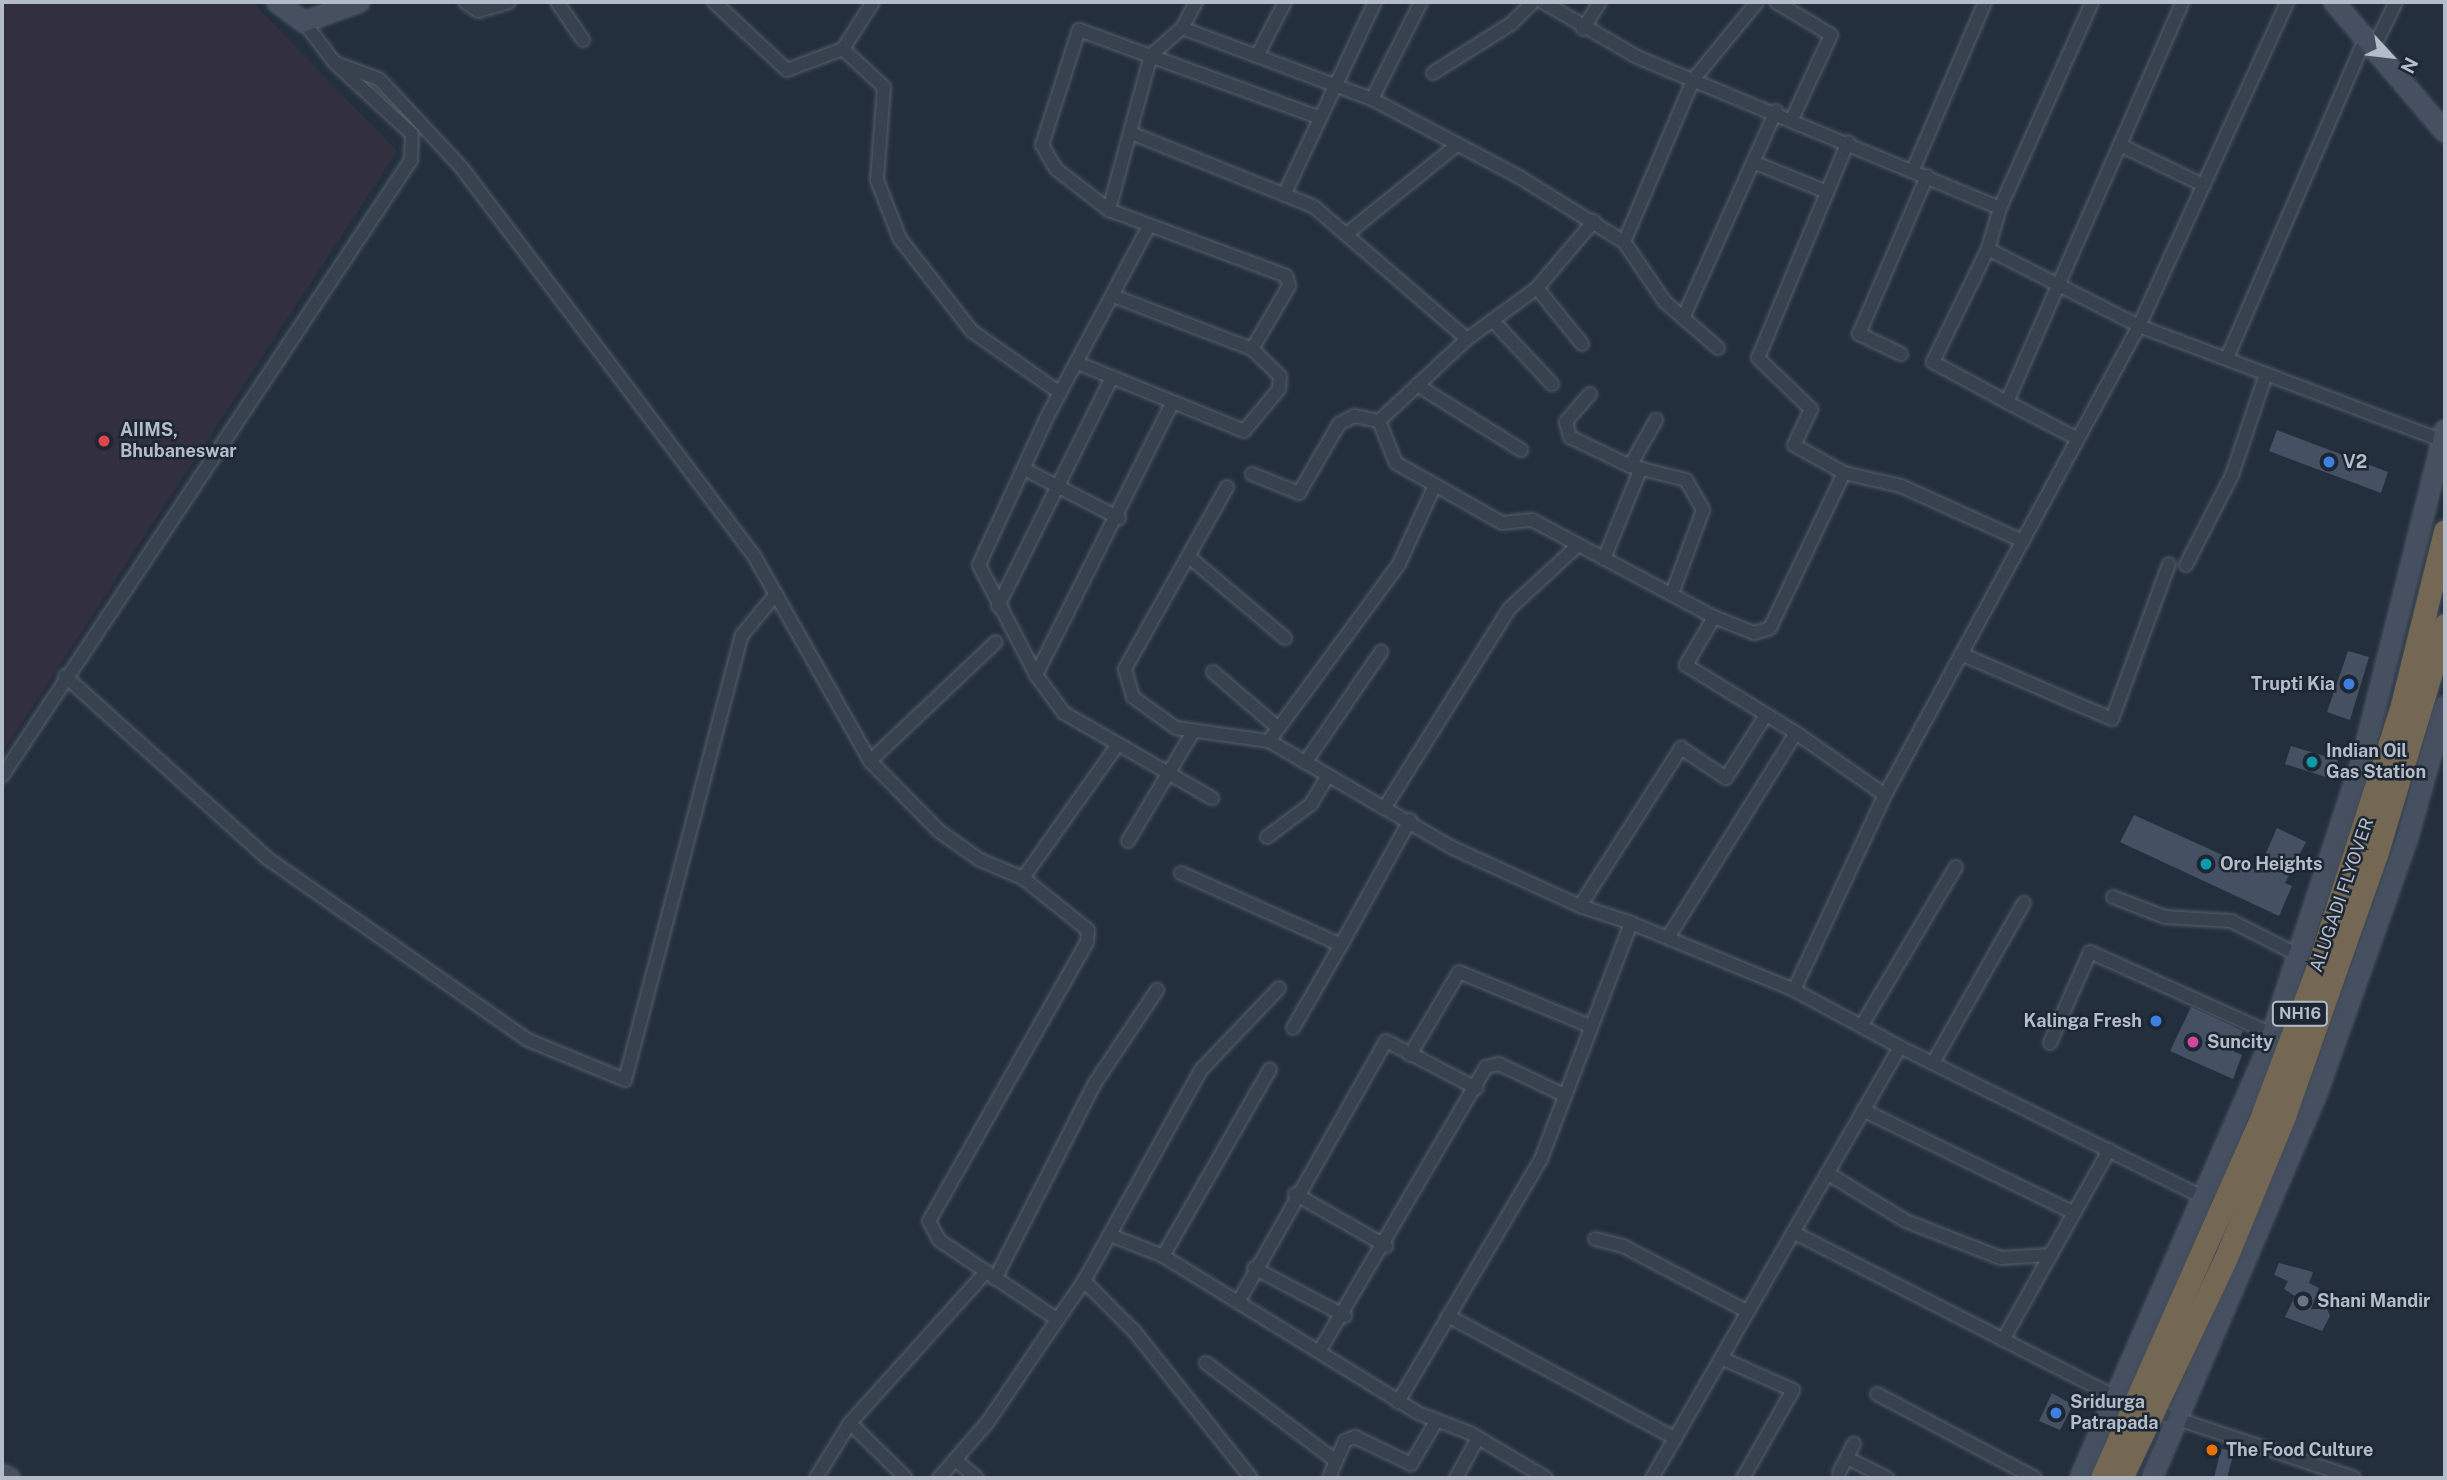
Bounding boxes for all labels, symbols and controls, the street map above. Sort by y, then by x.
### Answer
north arrow [2356,21,2426,91]
text: N [2397,54,2423,77]
place label: AIIMS, Bhubaneswar [120,420,237,462]
marker: AIIMS, Bhubaneswar [94,431,114,451]
place label: V2 [2343,451,2367,473]
marker: V2 [2321,454,2337,470]
place label: Trupti Kia [2251,673,2335,695]
marker: Trupti Kia [2341,676,2357,692]
place label: Indian Oil Gas Station [2326,741,2426,784]
marker: Indian Oil Gas Station [2304,754,2320,770]
street label: ALUGADI FLYOVER [2305,815,2379,975]
place label: Oro Heights [2220,853,2323,875]
marker: Oro Heights [2198,856,2214,872]
road number: NH16 [2270,1002,2330,1026]
place label: Kalinga Fresh [2024,1010,2142,1032]
marker: Kalinga Fresh [2148,1013,2164,1029]
place label: Suncity [2207,1031,2273,1053]
marker: Suncity [2185,1034,2201,1050]
place label: Shani Mandir [2317,1290,2430,1312]
marker: Shani Mandir [2295,1293,2311,1309]
place label: Sridurga Patrapada [2070,1392,2158,1434]
marker: Sridurga Patrapada [2048,1405,2064,1421]
place label: The Food Culture [2226,1439,2373,1461]
marker: The Food Culture [2204,1442,2220,1458]

